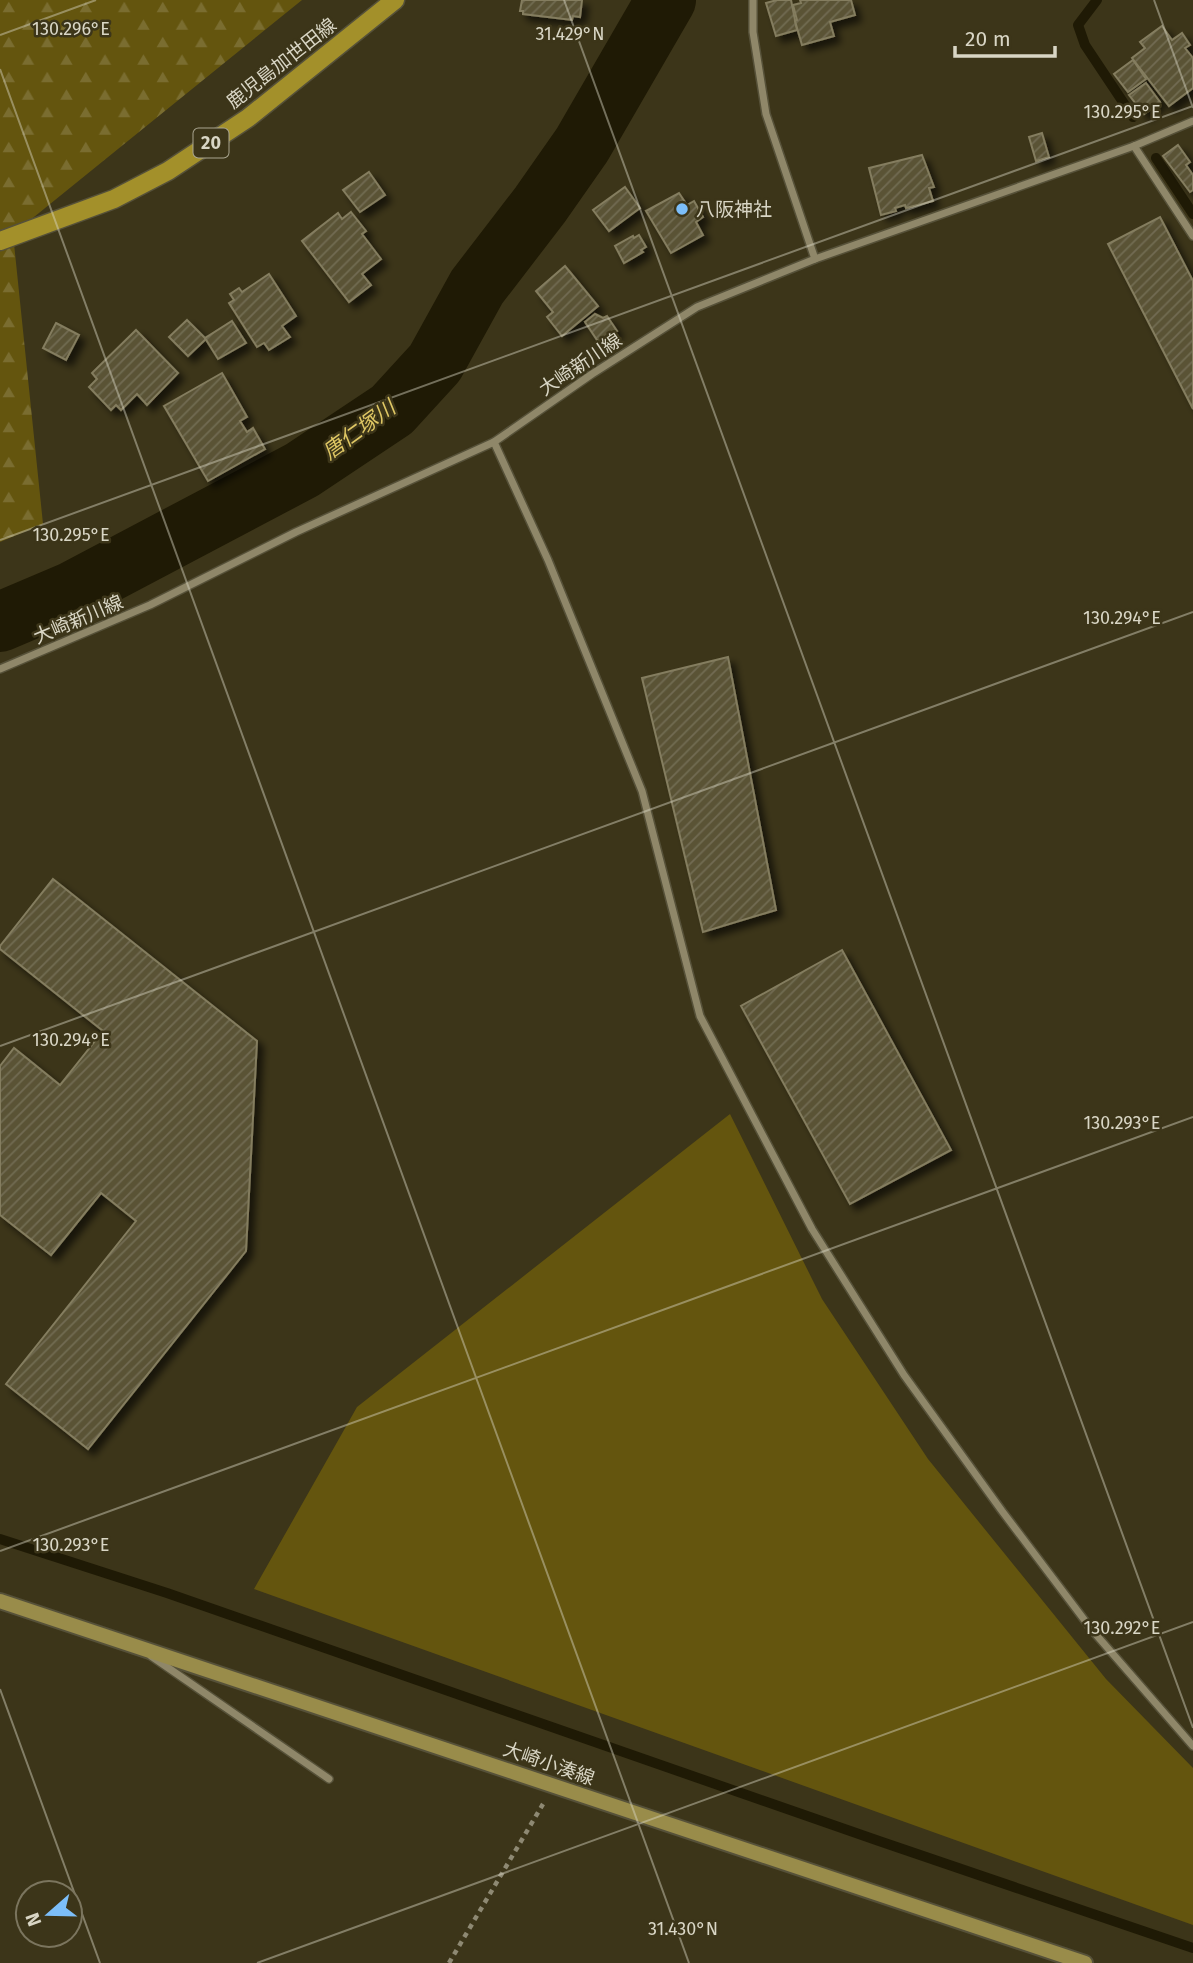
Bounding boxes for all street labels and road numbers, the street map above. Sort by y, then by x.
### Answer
street label: 鹿児島加世田線 [222,13,341,113]
road number: 20 [194,128,228,158]
street label: 大崎新川線 [534,328,626,401]
street label: 大崎新川線 [30,590,126,649]
street label: 大崎小湊線 [500,1737,598,1790]

